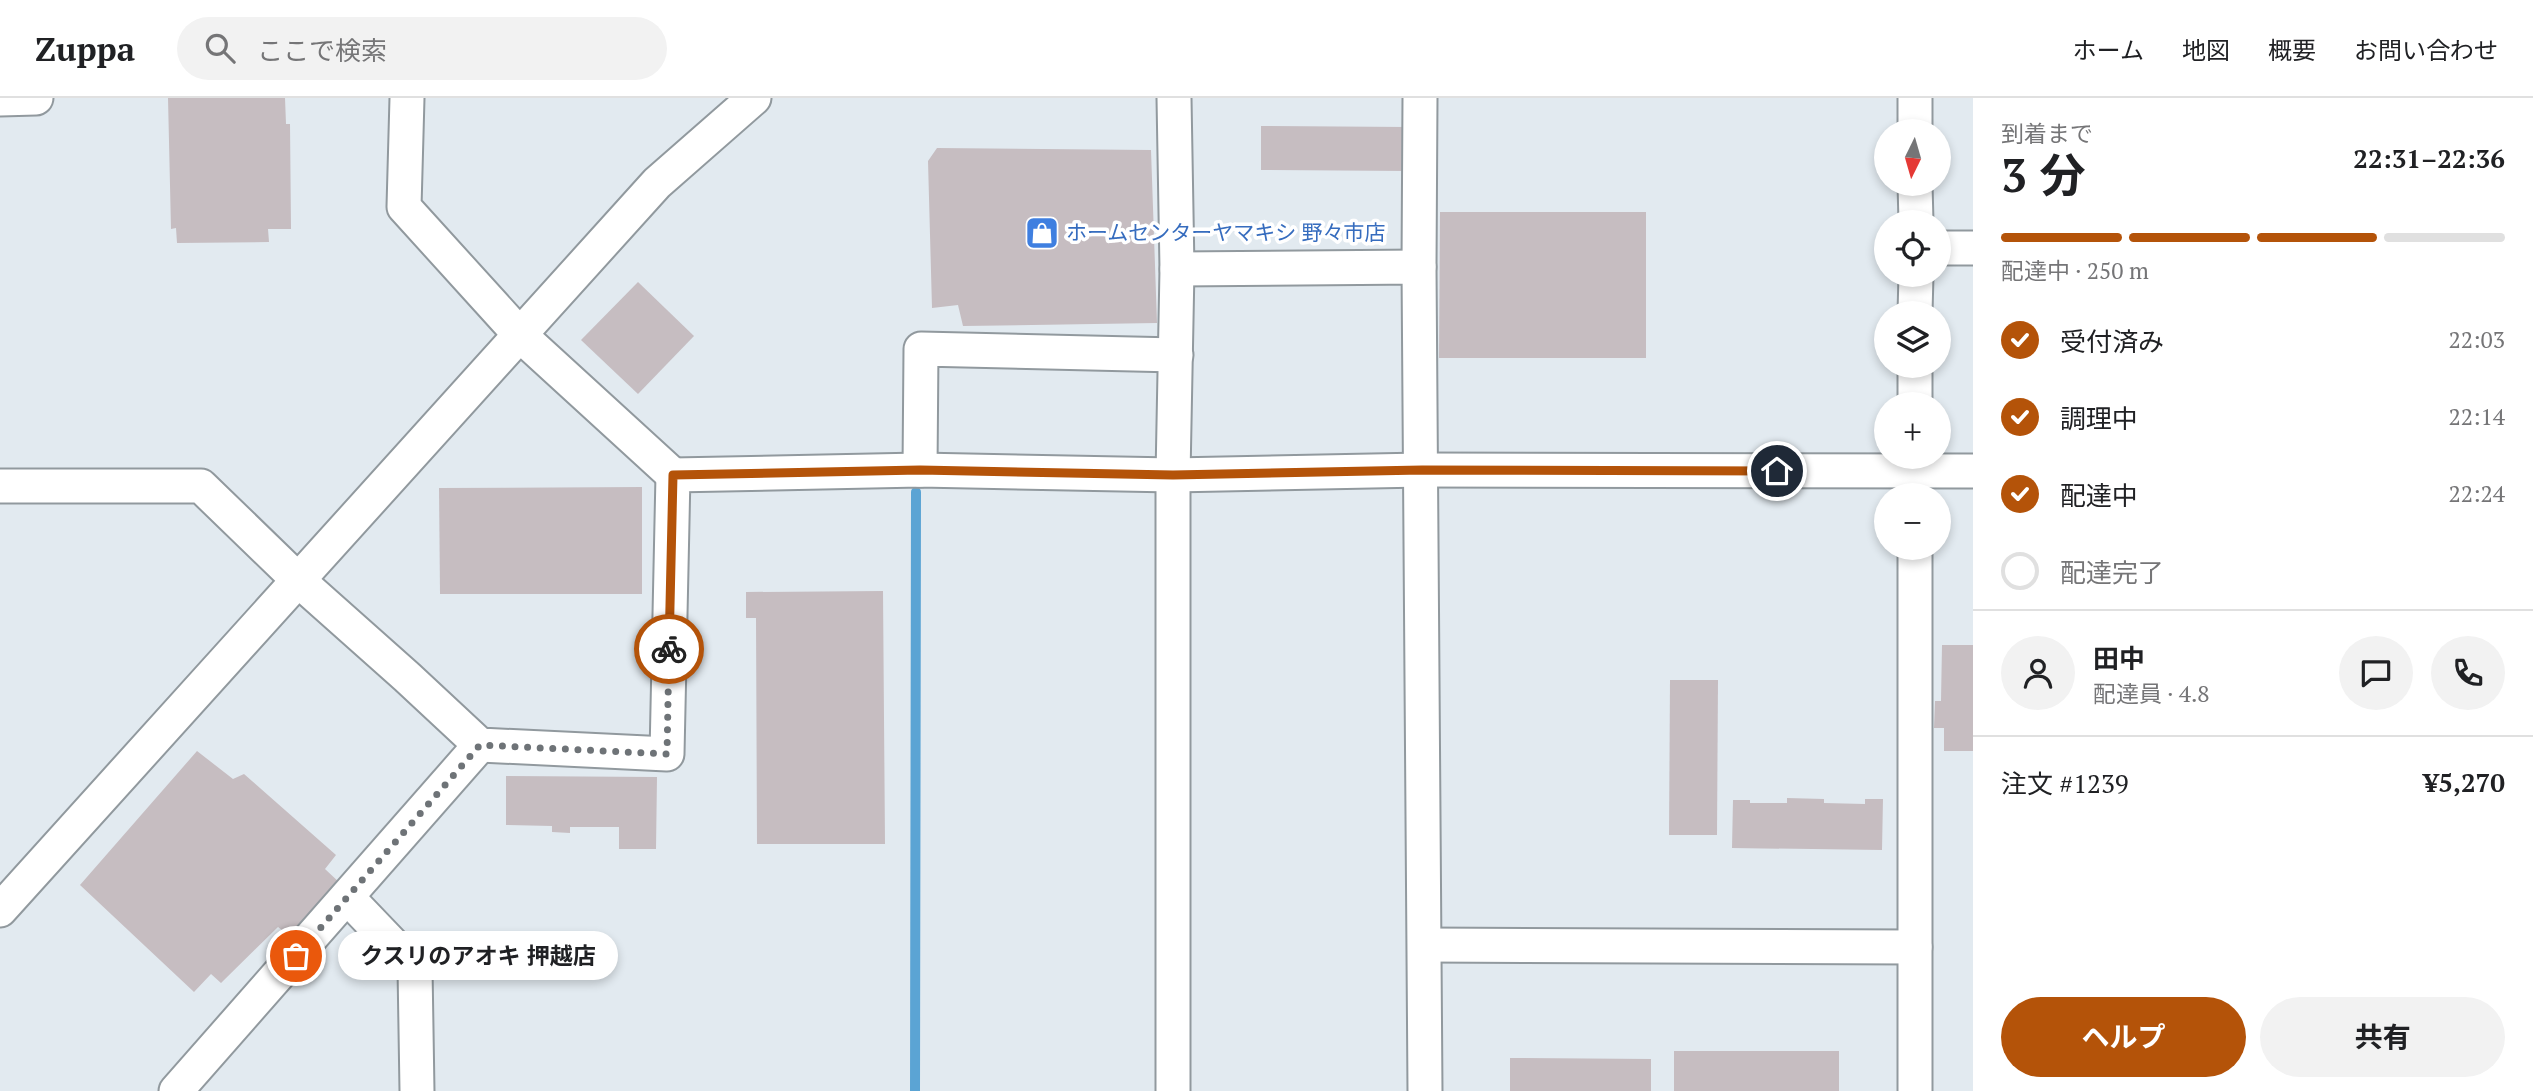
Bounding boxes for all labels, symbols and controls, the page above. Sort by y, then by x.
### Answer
search box [177,17,667,80]
text: Zuppa [35,27,135,70]
icon: search [201,29,239,67]
text: ここで検索 [257,33,387,67]
text: ホーム [2073,34,2144,66]
text: 地図 [2182,34,2230,66]
text: 概要 [2268,34,2316,66]
text: お問い合わせ [2354,34,2498,66]
text: 到着まで [2001,118,2093,149]
north arrow [1874,119,1951,196]
map controls [1874,119,1951,560]
text: 22:31–22:36 [2353,141,2505,175]
text: 3 分 [2001,144,2085,205]
button: locate [1874,210,1951,287]
shop icon: ホームセンターヤマキシ 野々市店 [1023,214,1061,252]
place label: ホームセンターヤマキシ 野々市店 [1066,218,1385,246]
text: 配達中 · 250 m [2001,255,2149,286]
button: layers [1874,301,1951,378]
icon: check [2001,321,2039,359]
text: 受付済み [2060,324,2164,358]
text: 22:03 [2448,324,2505,355]
button: + [1874,392,1951,469]
icon: check [2001,398,2039,436]
text: 調理中 [2060,401,2138,435]
text: 22:14 [2448,401,2505,432]
pin [1747,441,1807,501]
icon: home [1758,452,1796,490]
icon: check [2001,475,2039,513]
text: 配達中 [2060,478,2138,512]
text: 22:24 [2448,478,2505,509]
button: − [1874,483,1951,560]
text: 配達完了 [2060,555,2164,589]
courier [634,614,704,684]
icon: bike [650,630,688,668]
button: person [2001,636,2075,710]
button: chat [2339,636,2413,710]
button: phone [2431,636,2505,710]
text: 田中 [2093,641,2145,675]
text: 配達員 · 4.8 [2093,678,2210,709]
text: ¥5,270 [2424,765,2505,799]
text: 注文 #1239 [2001,766,2129,800]
pin [266,926,326,986]
callout: クスリのアオキ 押越店 [338,932,618,980]
icon: bag [277,937,315,975]
text: クスリのアオキ 押越店 [360,940,596,971]
button: ヘルプ [2001,997,2246,1077]
button: 共有 [2260,997,2505,1077]

